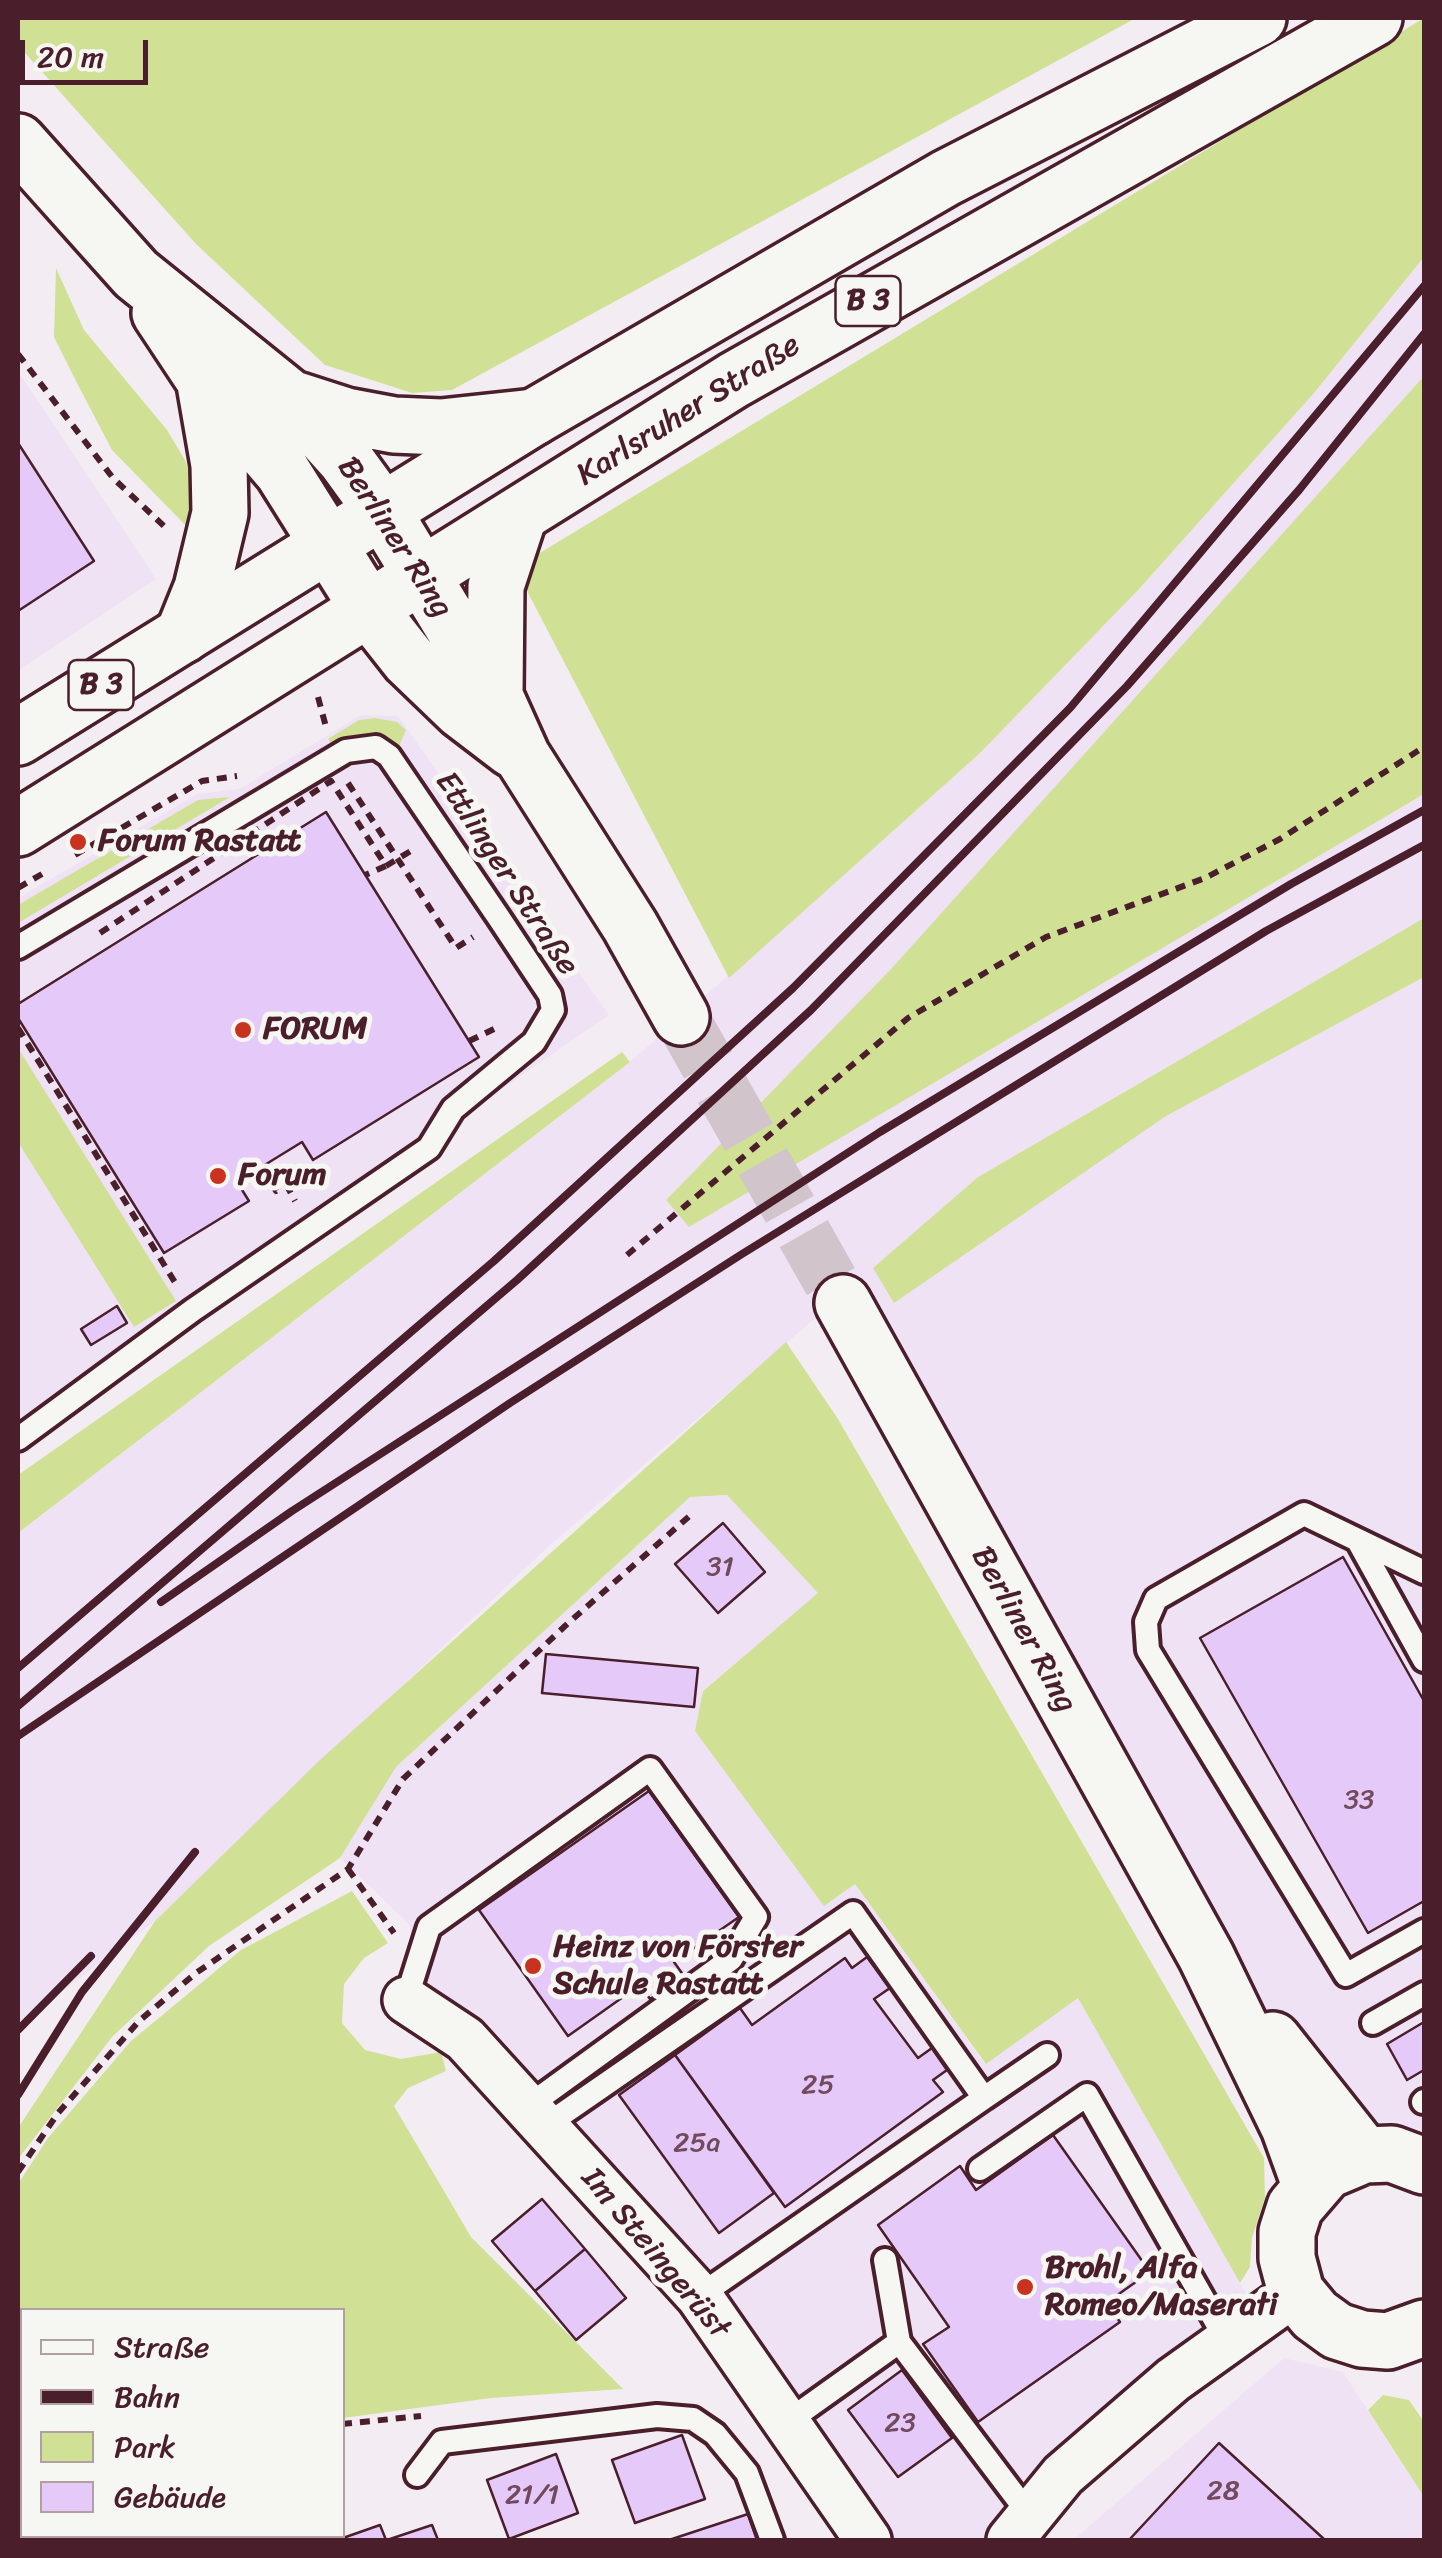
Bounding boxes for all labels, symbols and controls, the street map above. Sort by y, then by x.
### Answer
scale bar [25,20,152,82]
text: 20 m [37,30,104,84]
road number: B 3 [836,276,900,326]
street label: Karlsruher Straße [570,327,808,495]
street label: Berliner Ring [328,451,460,625]
road number: B 3 [68,660,134,710]
street label: Ettlinger Straße [426,765,586,983]
place label: Forum Rastatt [98,823,302,861]
marker: Forum Rastatt [67,831,89,853]
place label: FORUM [263,1011,367,1049]
marker: FORUM [232,1019,254,1041]
place label: Forum [238,1157,327,1195]
marker: Forum [207,1165,229,1187]
street label: Berliner Ring [962,1540,1084,1720]
house number: 31 [706,1551,734,1585]
house number: 33 [1344,1784,1374,1818]
place label: Heinz von Förster Schule Rastatt [553,1929,802,2004]
marker: Heinz von Förster Schule Rastatt [522,1955,544,1977]
house number: 25 [801,2069,835,2103]
house number: 25a [673,2127,721,2161]
street label: Im Steingerüst [572,2161,738,2347]
place label: Brohl, Alfa Romeo/Maserati [1045,2250,1278,2325]
marker: Brohl, Alfa Romeo/Maserati [1014,2276,1036,2298]
legend [20,2308,345,2538]
text: Straße [114,2320,209,2374]
text: Bahn [114,2370,180,2424]
house number: 23 [884,2407,916,2441]
text: Park [114,2420,176,2474]
text: Gebäude [114,2470,226,2524]
house number: 28 [1206,2475,1240,2509]
house number: 21/1 [505,2479,559,2513]

